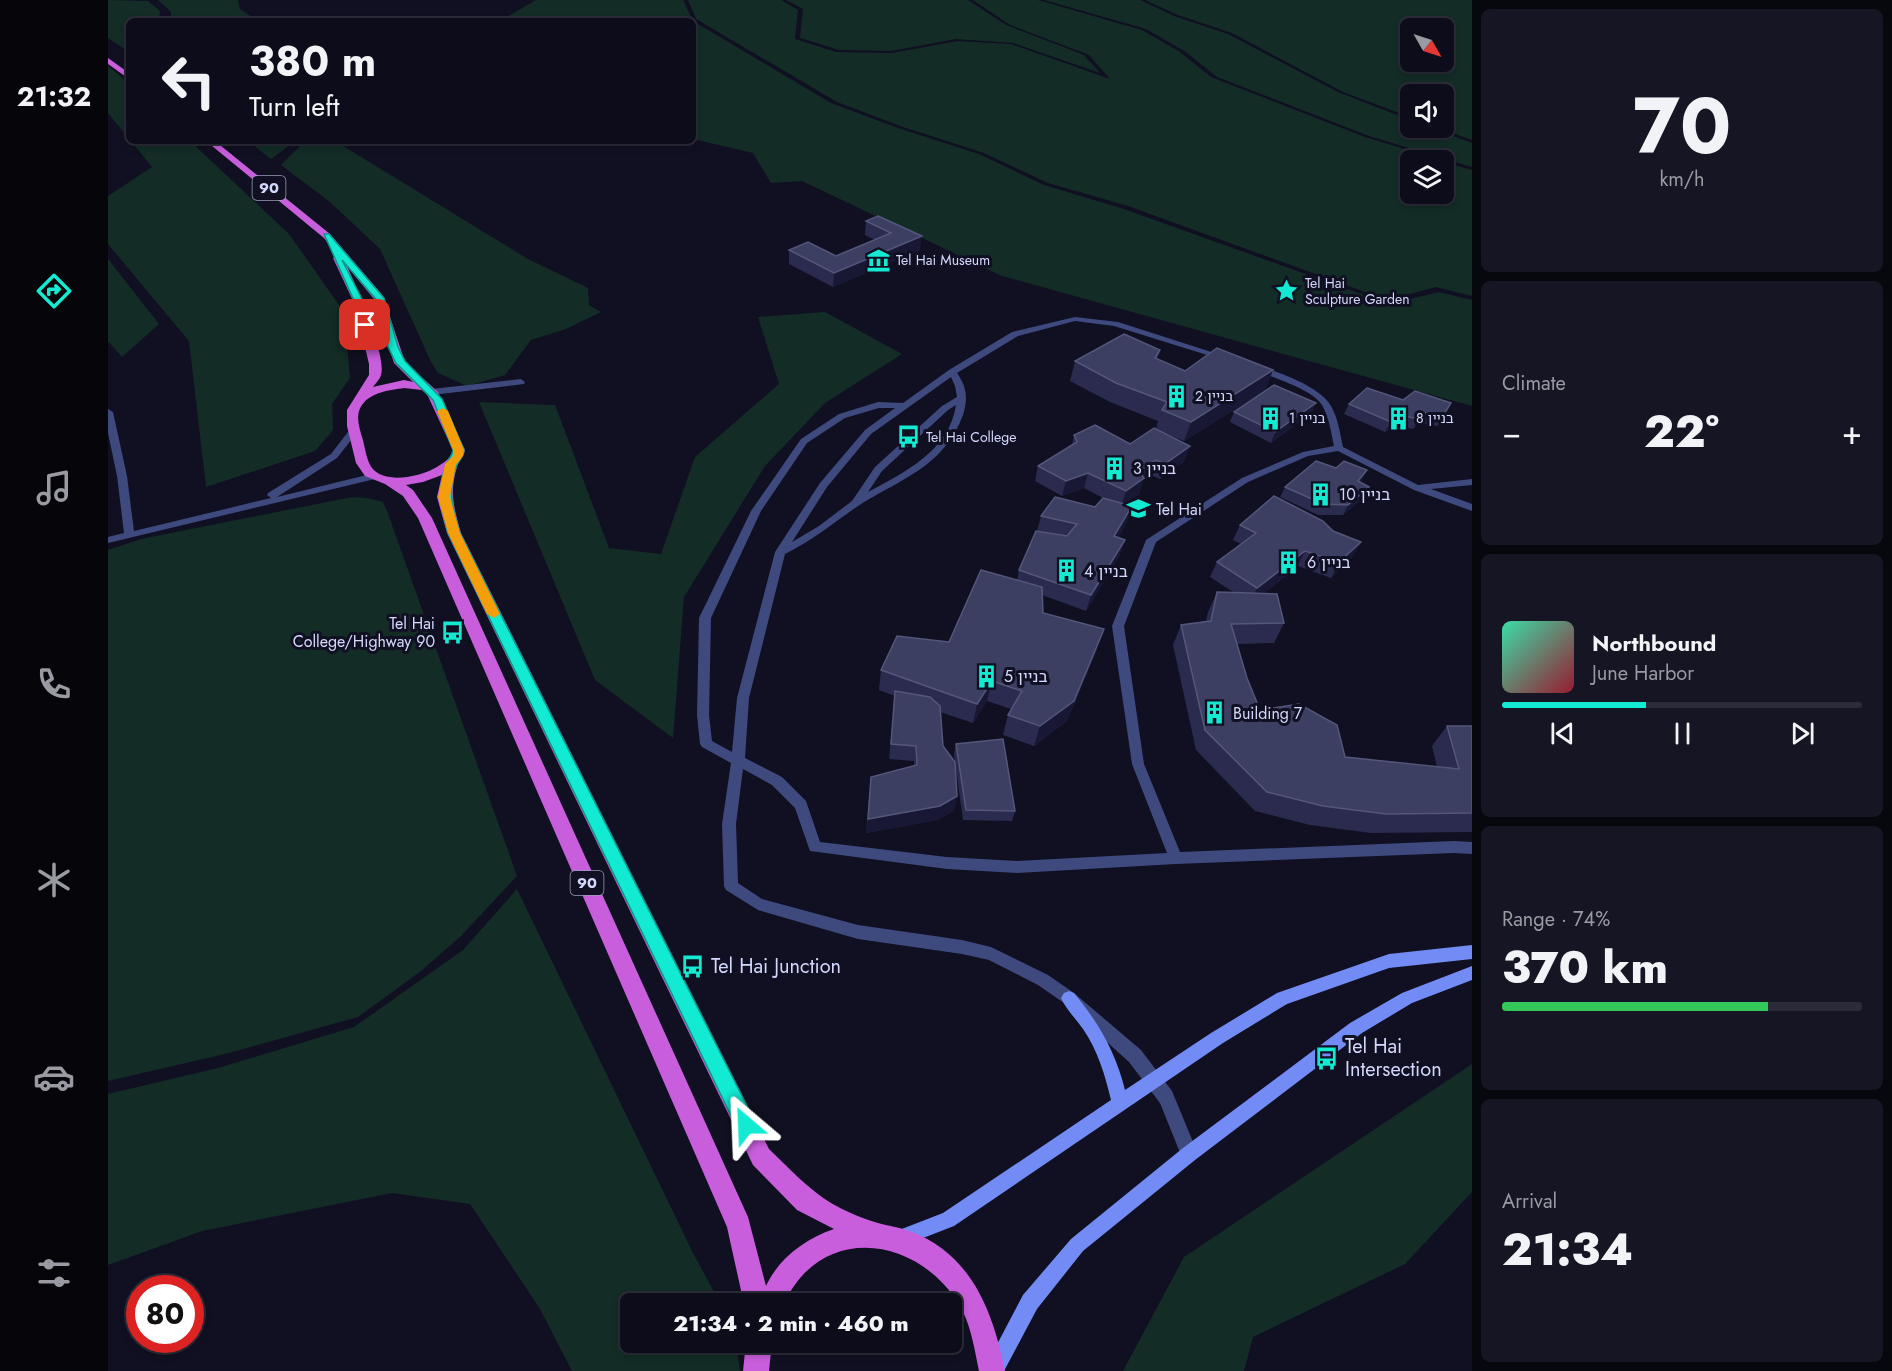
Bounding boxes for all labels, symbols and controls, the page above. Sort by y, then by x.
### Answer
north arrow [1400,18,1454,72]
map controls [1400,18,1454,204]
text: 380 m [249,31,376,92]
icon: left [150,42,228,120]
text: 70 [1633,70,1731,182]
text: 21:32 [17,77,91,116]
button: sound [1400,84,1454,138]
text: Turn left [249,87,339,126]
button: layers [1400,150,1454,204]
text: km/h [1659,165,1705,194]
road number: 90 [252,176,286,200]
museum icon: Tel Hai Museum [865,247,891,273]
place label: Tel Hai Museum [896,250,990,270]
icon: directions [33,270,75,312]
place label: Tel Hai Sculpture Garden [1305,273,1410,309]
place icon: Tel Hai Sculpture Garden [1274,278,1300,304]
pin [339,299,390,350]
icon: arrive [348,308,381,341]
text: Climate [1502,369,1566,398]
building icon: בניין 2 [1164,383,1190,409]
place label: בניין 2 [1195,386,1233,406]
text: 22° [1644,399,1719,464]
building icon: בניין 1 [1258,405,1284,431]
building icon: בניין 8 [1385,405,1411,431]
place label: בניין 1 [1289,408,1326,428]
place label: בניין 8 [1416,408,1454,428]
text: − [1502,409,1521,456]
text: + [1842,409,1862,456]
bus stop icon: Tel Hai College [895,424,921,450]
place label: Tel Hai College [926,427,1016,447]
building icon: בניין 3 [1102,455,1128,481]
place label: בניין 3 [1133,457,1176,480]
icon: music [33,467,75,509]
building icon: בניין 10 [1308,481,1334,507]
place label: בניין 10 [1339,483,1390,506]
school or university icon: Tel Hai [1125,496,1151,522]
place label: Tel Hai [1156,498,1202,521]
building icon: בניין 6 [1276,549,1302,575]
place label: בניין 6 [1307,551,1351,574]
building icon: בניין 4 [1053,558,1079,584]
place label: בניין 4 [1084,560,1128,583]
place label: Tel Hai College/Highway 90 [293,612,435,653]
bus stop icon: Tel Hai College/Highway 90 [440,619,466,645]
text: Northbound [1592,627,1716,659]
text: June Harbor [1592,659,1694,688]
icon: phone [33,663,75,705]
building icon: בניין 5 [973,663,999,689]
place label: בניין 5 [1004,665,1048,688]
building icon: Building 7 [1202,700,1228,726]
place label: Building 7 [1233,702,1303,725]
icon: previous [1546,717,1579,750]
icon: pause [1666,717,1699,750]
icon: next [1786,717,1819,750]
icon: climate [33,859,75,901]
road number: 90 [570,871,604,895]
text: Range · 74% [1502,905,1610,934]
text: 370 km [1502,935,1668,1000]
place label: Tel Hai Junction [711,952,841,981]
bus stop icon: Tel Hai Junction [680,953,706,979]
place label: Tel Hai Intersection [1345,1032,1442,1084]
bus stop icon: Tel Hai Intersection [1314,1045,1340,1071]
icon: car [33,1056,75,1098]
position arrow [714,1093,778,1157]
text: Arrival [1502,1187,1557,1216]
text: 21:34 [1502,1217,1633,1282]
icon: filters [33,1252,75,1294]
speed limit sign: 80 [126,1275,204,1353]
text: 21:34 · 2 min · 460 m [673,1307,909,1339]

